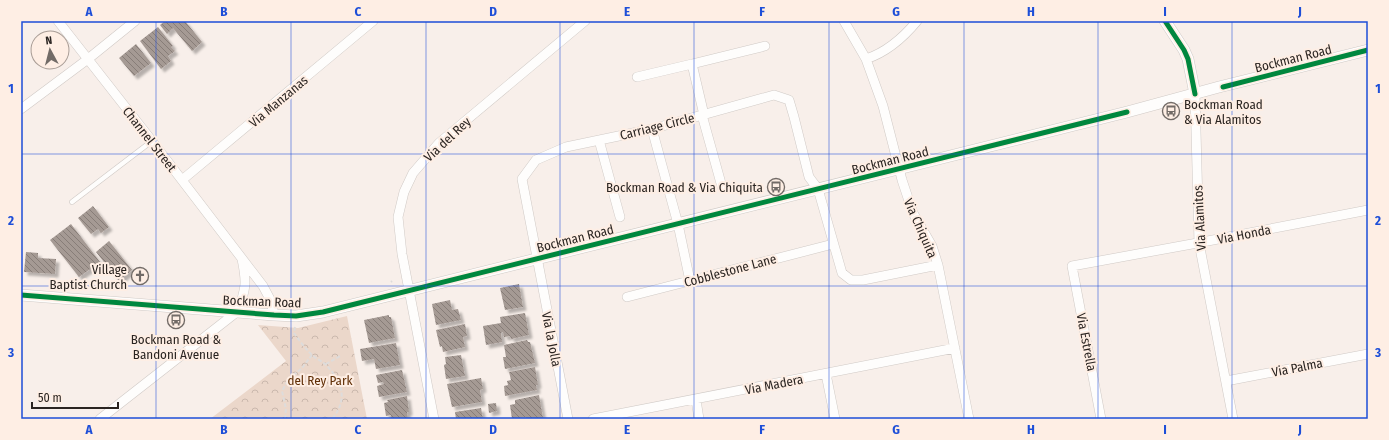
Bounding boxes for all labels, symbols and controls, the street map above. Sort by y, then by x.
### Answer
text: A [84,4,93,19]
text: B [220,4,228,19]
text: C [355,4,362,19]
text: D [489,4,497,19]
text: E [624,4,630,19]
text: F [759,4,765,19]
text: G [892,4,900,19]
text: H [1027,4,1035,19]
text: I [1163,4,1167,19]
text: J [1297,4,1302,19]
north arrow [30,30,70,70]
text: N [45,34,53,47]
street label: Bockman Road [1253,42,1333,75]
street label: Via Manzanas [246,72,311,130]
text: 1 [8,81,14,96]
text: 1 [1375,81,1381,96]
place label: Bockman Road & Via Alamitos [1184,97,1263,127]
bus stop icon: Bockman Road & Via Alamitos [1161,101,1181,121]
street label: Channel Street [120,104,180,175]
street label: Carriage Circle [618,110,696,143]
street label: Via del Rey [421,114,474,165]
street label: Bockman Road [850,144,930,177]
bus stop icon: Bockman Road & Via Chiquita [766,177,786,197]
place label: Bockman Road & Via Chiquita [606,180,763,195]
street label: Via Alamitos [1190,184,1209,251]
street label: Via Chiquita [901,196,940,260]
text: 2 [7,213,14,228]
text: 2 [1374,213,1381,228]
street label: Bockman Road [535,222,615,255]
street label: Via Honda [1216,222,1272,247]
street label: Cobblestone Lane [682,251,778,290]
place label: Village Baptist Church [50,262,127,292]
church icon: Village Baptist Church [130,266,150,286]
street label: Bockman Road [222,293,302,310]
bus stop icon: Bockman Road & Bandoni Avenue [166,310,186,330]
street label: Via la Jolla [539,310,564,368]
street label: Via Estrella [1074,312,1099,372]
place label: Bockman Road & Bandoni Avenue [131,332,222,362]
text: 3 [7,345,14,360]
text: 3 [1374,345,1381,360]
street label: Via Palma [1270,355,1324,380]
street label: Via Madera [744,372,804,397]
park label: del Rey Park [287,373,353,388]
scale bar [32,384,118,410]
text: 50 m [38,391,62,405]
text: A [84,422,93,437]
text: B [220,422,228,437]
text: C [355,422,362,437]
text: D [489,422,497,437]
text: E [624,422,630,437]
text: F [759,422,765,437]
text: G [892,422,900,437]
text: H [1027,422,1035,437]
text: I [1163,422,1167,437]
text: J [1297,422,1302,437]

